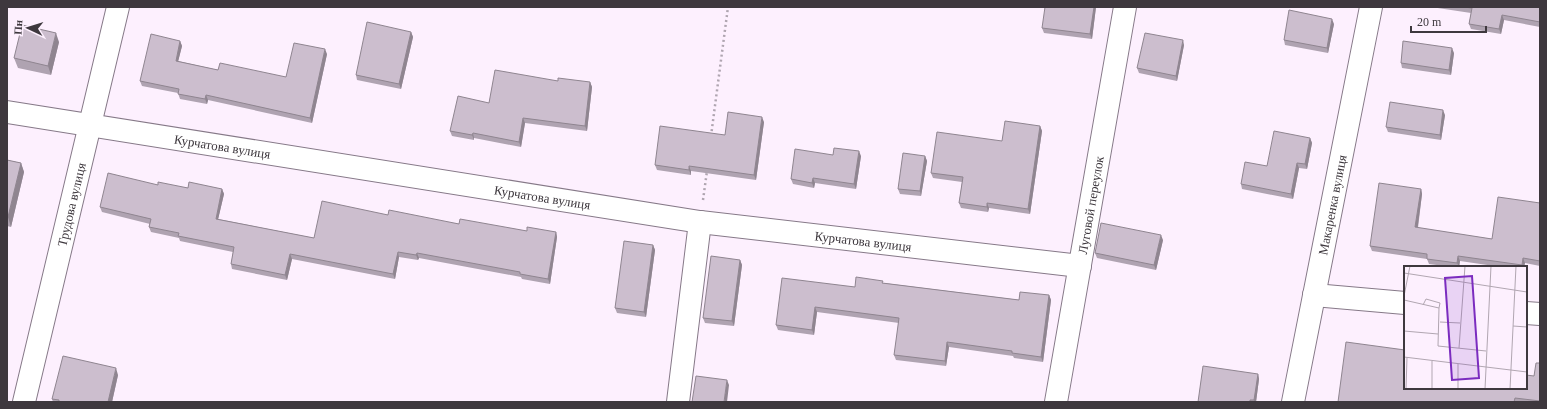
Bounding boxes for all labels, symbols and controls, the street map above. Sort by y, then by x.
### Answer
north arrow [8,8,48,48]
scale bar [1411,8,1486,34]
text: 20 m [1417,15,1442,29]
text: Пн [12,19,25,35]
street label: Курчатова вулиця [173,132,272,162]
street label: Луговой переулок [1075,154,1107,255]
street label: Макаренка вулиця [1315,154,1350,256]
street label: Трудова вулиця [54,161,89,248]
street label: Курчатова вулиця [493,182,592,213]
street label: Курчатова вулиця [814,228,912,254]
inset map [1404,266,1527,389]

